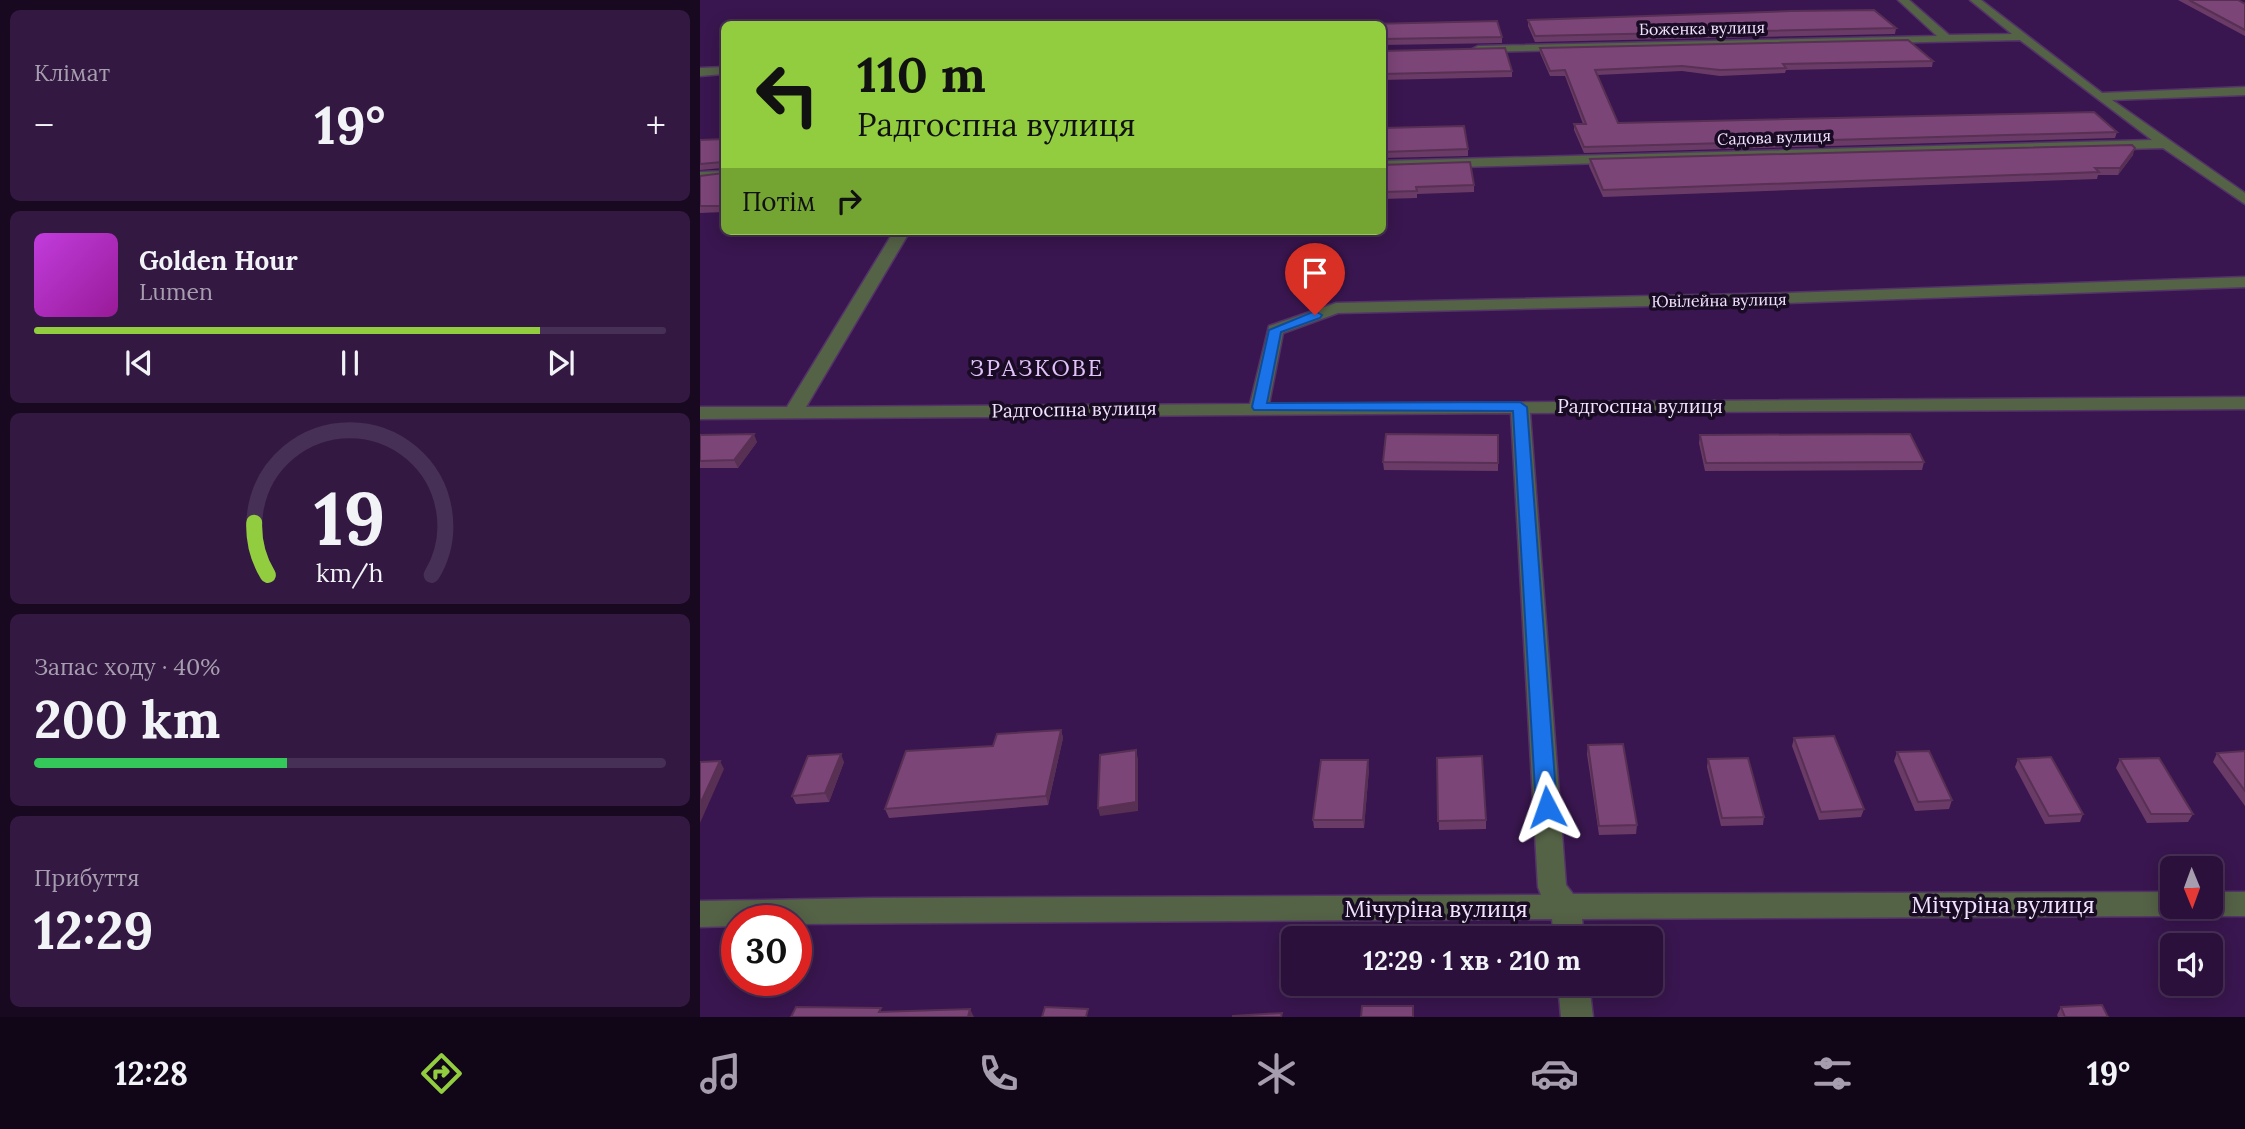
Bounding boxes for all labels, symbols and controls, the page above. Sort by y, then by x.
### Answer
street label: Боженка вулиця [1639,17,1765,39]
text: 110 m [857,43,986,105]
icon: left [742,49,833,140]
text: Клімат [34,58,110,87]
text: 19° [315,92,385,158]
text: − [34,101,54,149]
text: + [646,101,666,149]
text: Радгоспна вулиця [857,104,1136,145]
street label: Садова вулиця [1717,125,1831,149]
icon: right [830,182,868,220]
text: Потім [742,185,816,218]
pin [1285,243,1345,315]
text: Golden Hour [139,244,298,277]
icon: arrive [1296,254,1334,292]
text: Lumen [139,277,213,306]
street label: Ювілейна вулиця [1651,289,1787,311]
icon: previous [120,344,158,382]
icon: pause [331,344,369,382]
icon: next [542,344,580,382]
district label: ЗРАЗКОВЕ [970,353,1104,382]
street label: Радгоспна вулиця [1557,394,1723,418]
street label: Радгоспна вулиця [991,396,1157,422]
text: 19 [314,472,386,565]
text: km/h [316,556,384,588]
text: Запас ходу · 40% [34,652,220,681]
text: 200 km [34,686,220,752]
position arrow [1510,770,1584,844]
north arrow [2160,856,2222,919]
map controls [2160,856,2223,996]
text: Прибуття [34,863,139,892]
street label: Мічуріна вулиця [1911,890,2095,919]
street label: Мічуріна вулиця [1344,894,1528,923]
text: 12:29 [34,897,154,963]
speed limit sign: 30 [721,905,812,996]
button: sound [2160,933,2223,996]
text: 12:29 · 1 хв · 210 m [1363,944,1581,977]
icon: directions [417,1049,466,1098]
icon: music [696,1049,745,1098]
icon: phone [974,1049,1023,1098]
icon: climate [1252,1049,1301,1098]
icon: car [1530,1049,1579,1098]
icon: filters [1808,1049,1857,1098]
text: 12:28 [115,1053,188,1094]
text: 19° [2087,1053,2130,1094]

